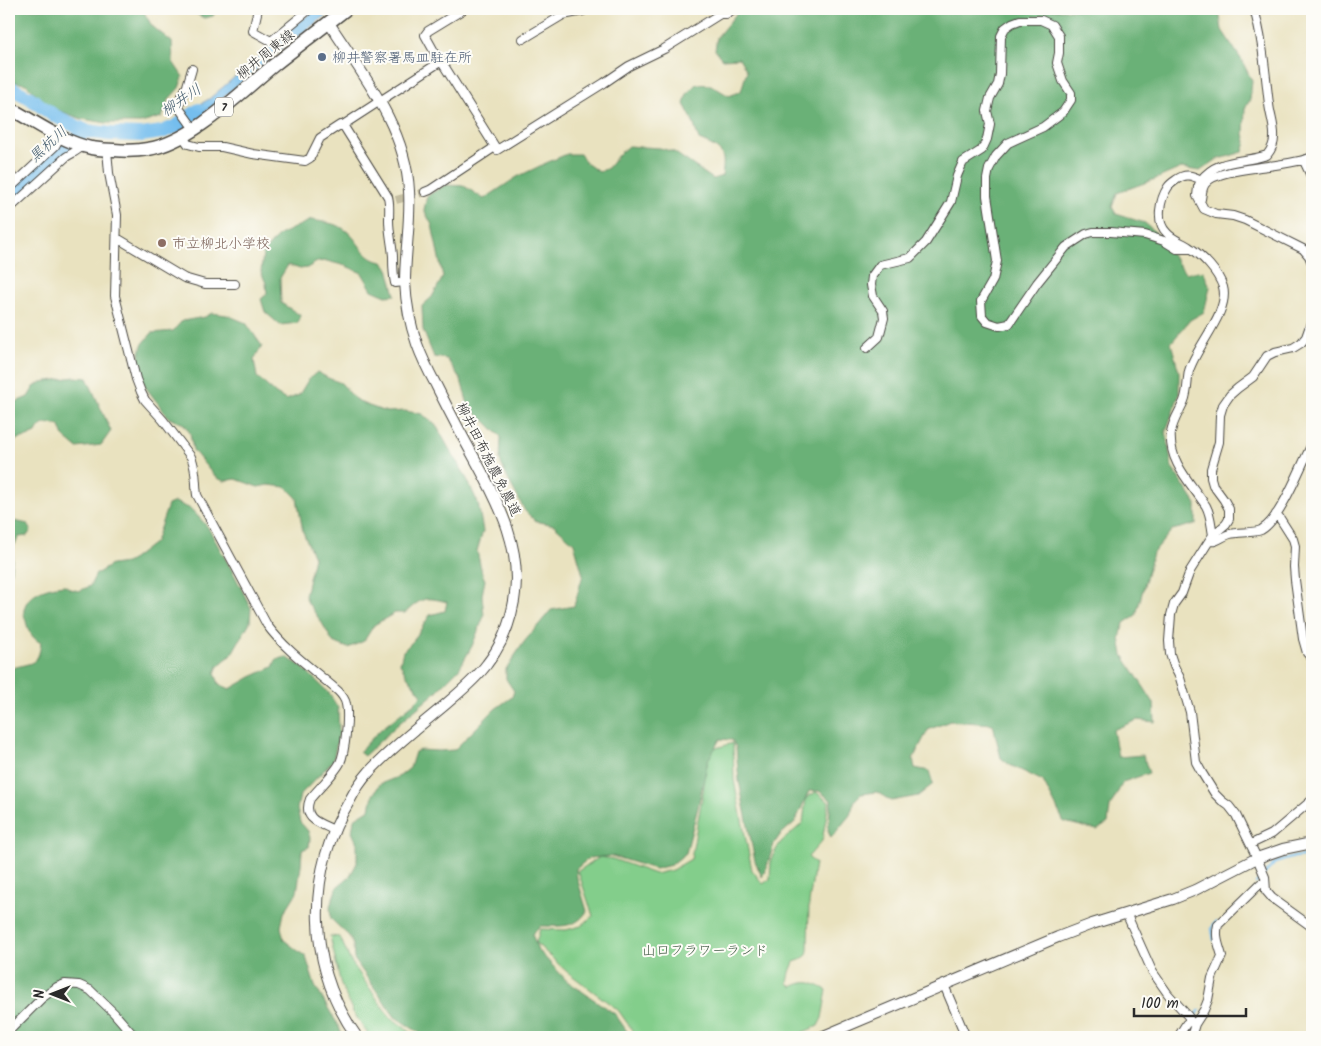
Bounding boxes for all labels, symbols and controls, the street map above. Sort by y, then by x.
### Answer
street label: 柳井周東線 [232,24,300,85]
place label: 柳井警察署馬皿駐在所 [332,47,472,69]
marker: 柳井警察署馬皿駐在所 [316,51,328,63]
water label: 柳井川 [156,78,207,123]
road number: 7 [215,98,233,116]
water label: 黒杭川 [24,121,73,169]
place label: 市立柳北小学校 [172,233,270,255]
marker: 市立柳北小学校 [156,237,168,249]
street label: 柳井田布施農免農道 [450,398,527,521]
park label: 山口フラワーランド [642,940,768,962]
north arrow [28,968,78,1018]
scale bar [1134,986,1246,1018]
text: N [29,989,51,998]
text: 100 m [1141,992,1179,1016]

